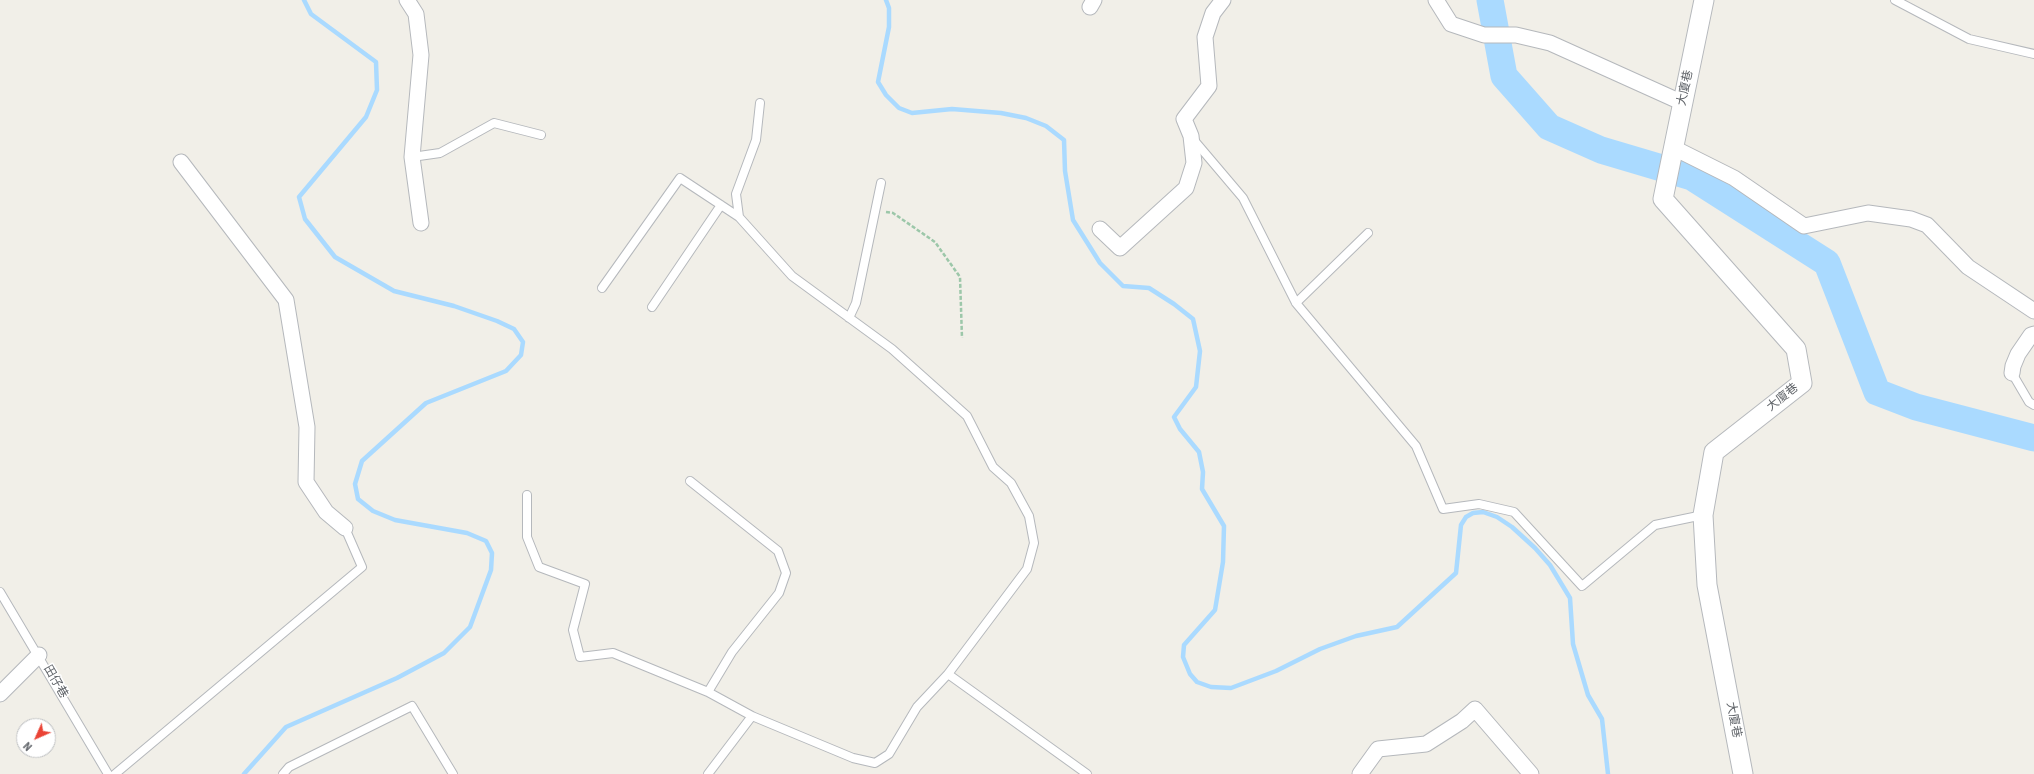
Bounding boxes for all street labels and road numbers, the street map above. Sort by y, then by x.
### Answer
street label: 大廈巷 [1675,69,1697,107]
street label: 大廈巷 [1764,381,1802,415]
street label: 田仔巷 [40,663,70,701]
street label: 大廈巷 [1722,701,1744,739]

